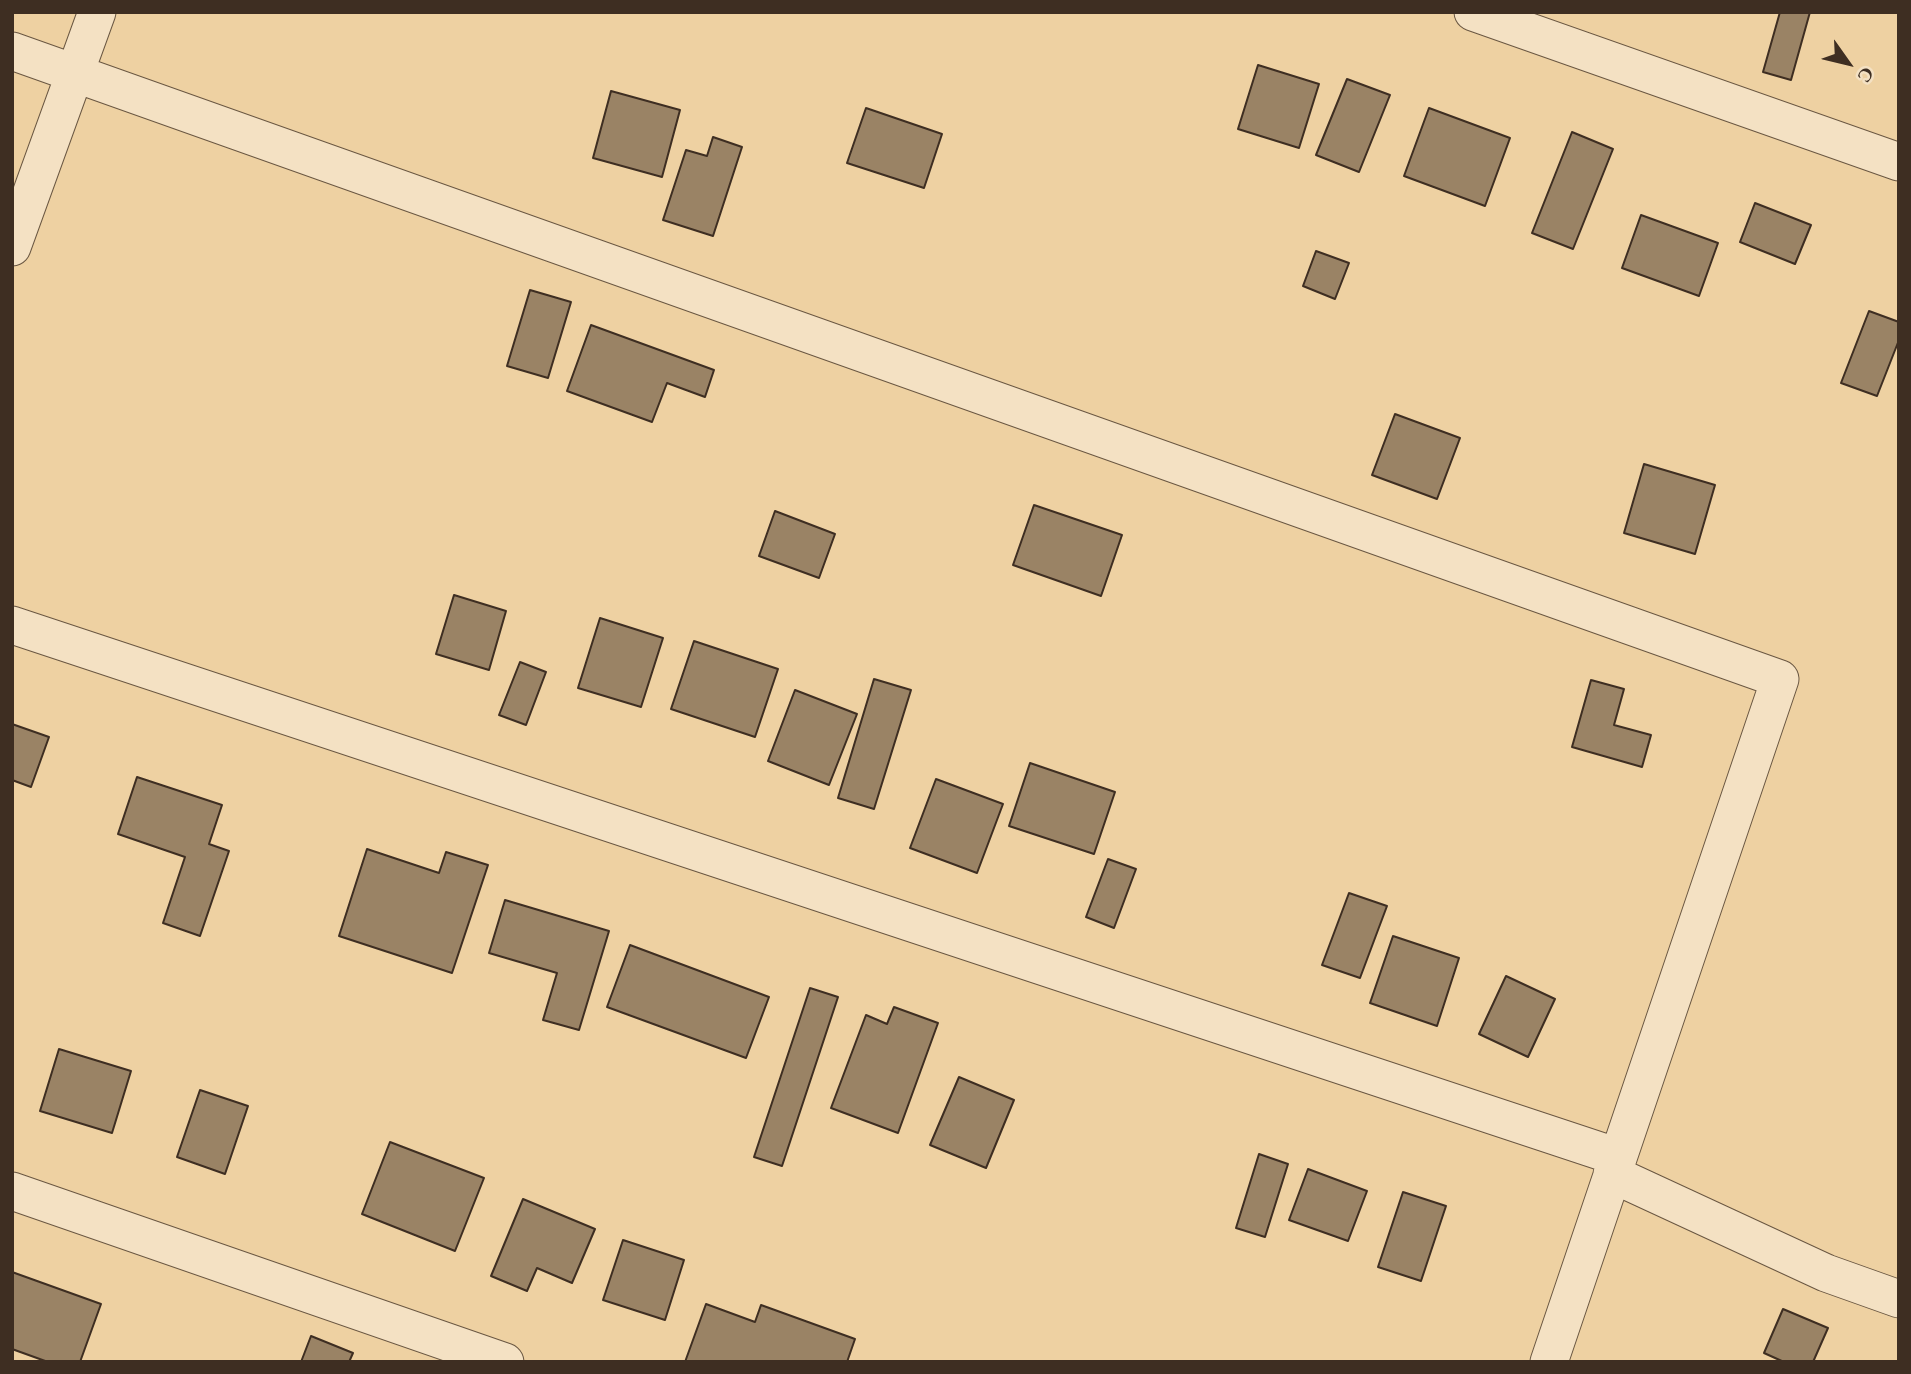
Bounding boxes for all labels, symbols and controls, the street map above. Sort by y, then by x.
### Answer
north arrow [1813,28,1883,98]
text: С [1852,62,1880,88]

